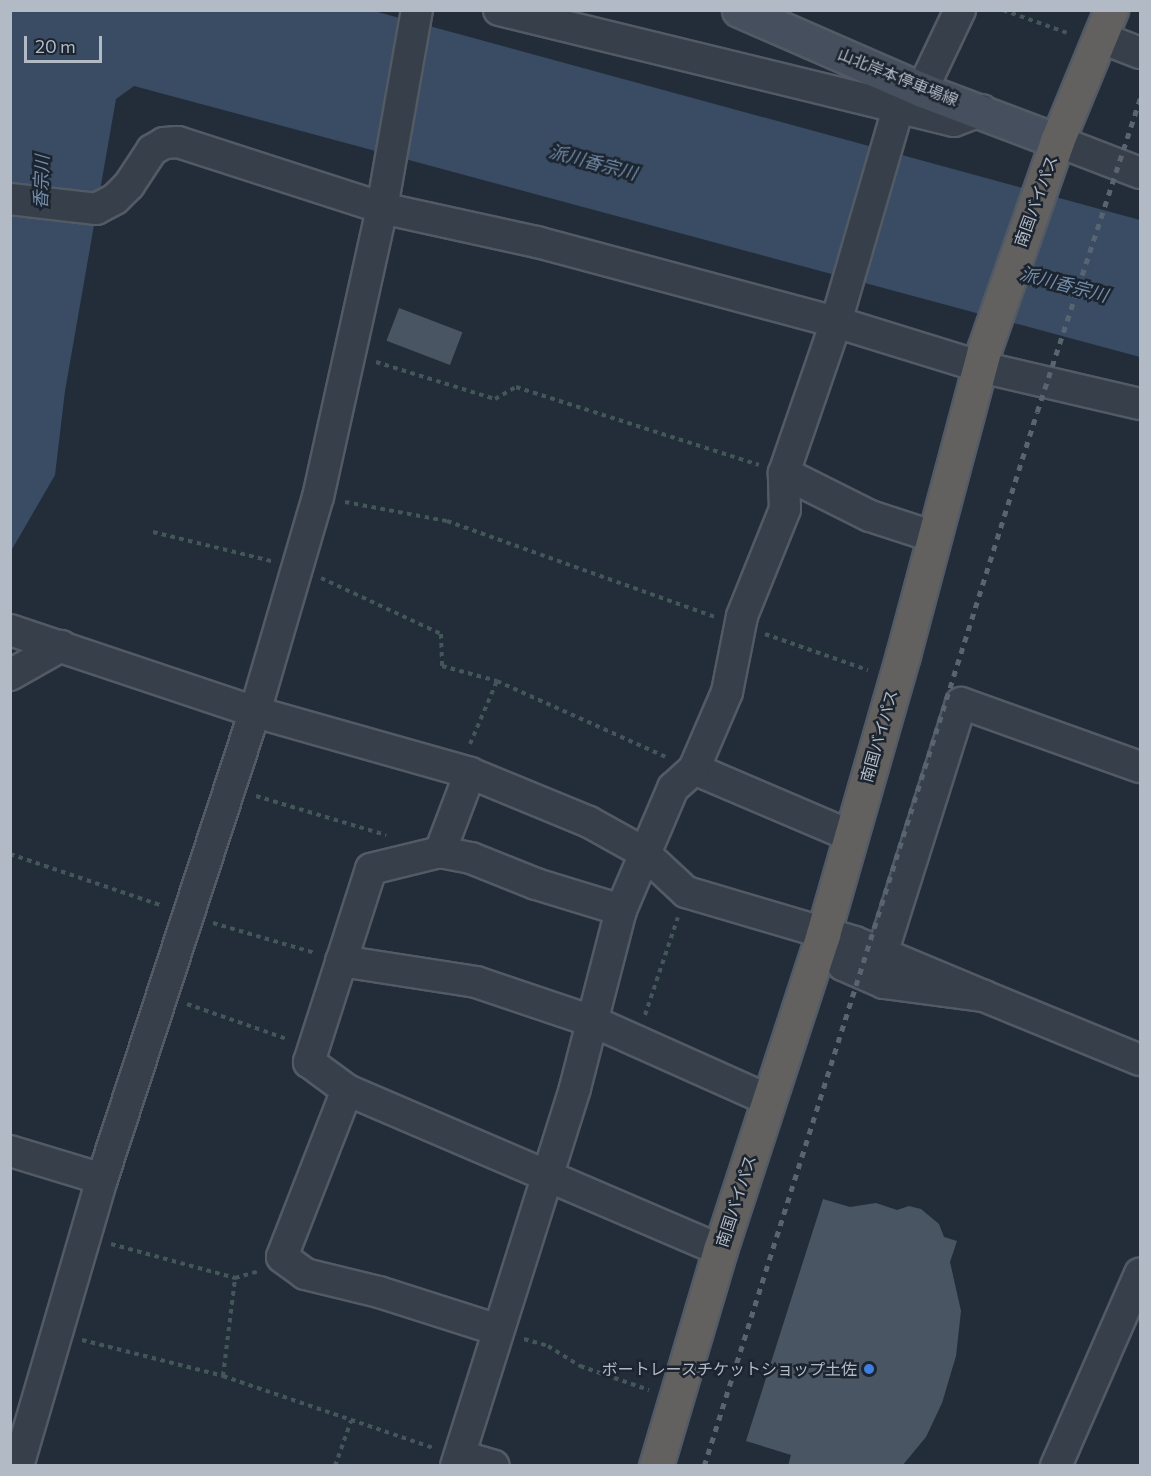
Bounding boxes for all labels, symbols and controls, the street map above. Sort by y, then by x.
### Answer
scale bar [27,24,105,62]
text: 20 m [35,35,76,57]
street label: 山北岸本停車場線 [835,44,961,110]
water label: 派川香宗川 [547,140,639,184]
street label: 南国バイパス [1011,153,1061,249]
water label: 香宗川 [29,155,53,209]
water label: 派川香宗川 [1018,262,1110,306]
street label: 南国バイパス [857,687,901,785]
street label: 南国バイパス [712,1152,760,1250]
place label: ボートレースチケットショップ土佐 [601,1359,857,1379]
marker: ボートレースチケットショップ土佐 [862,1362,876,1376]

